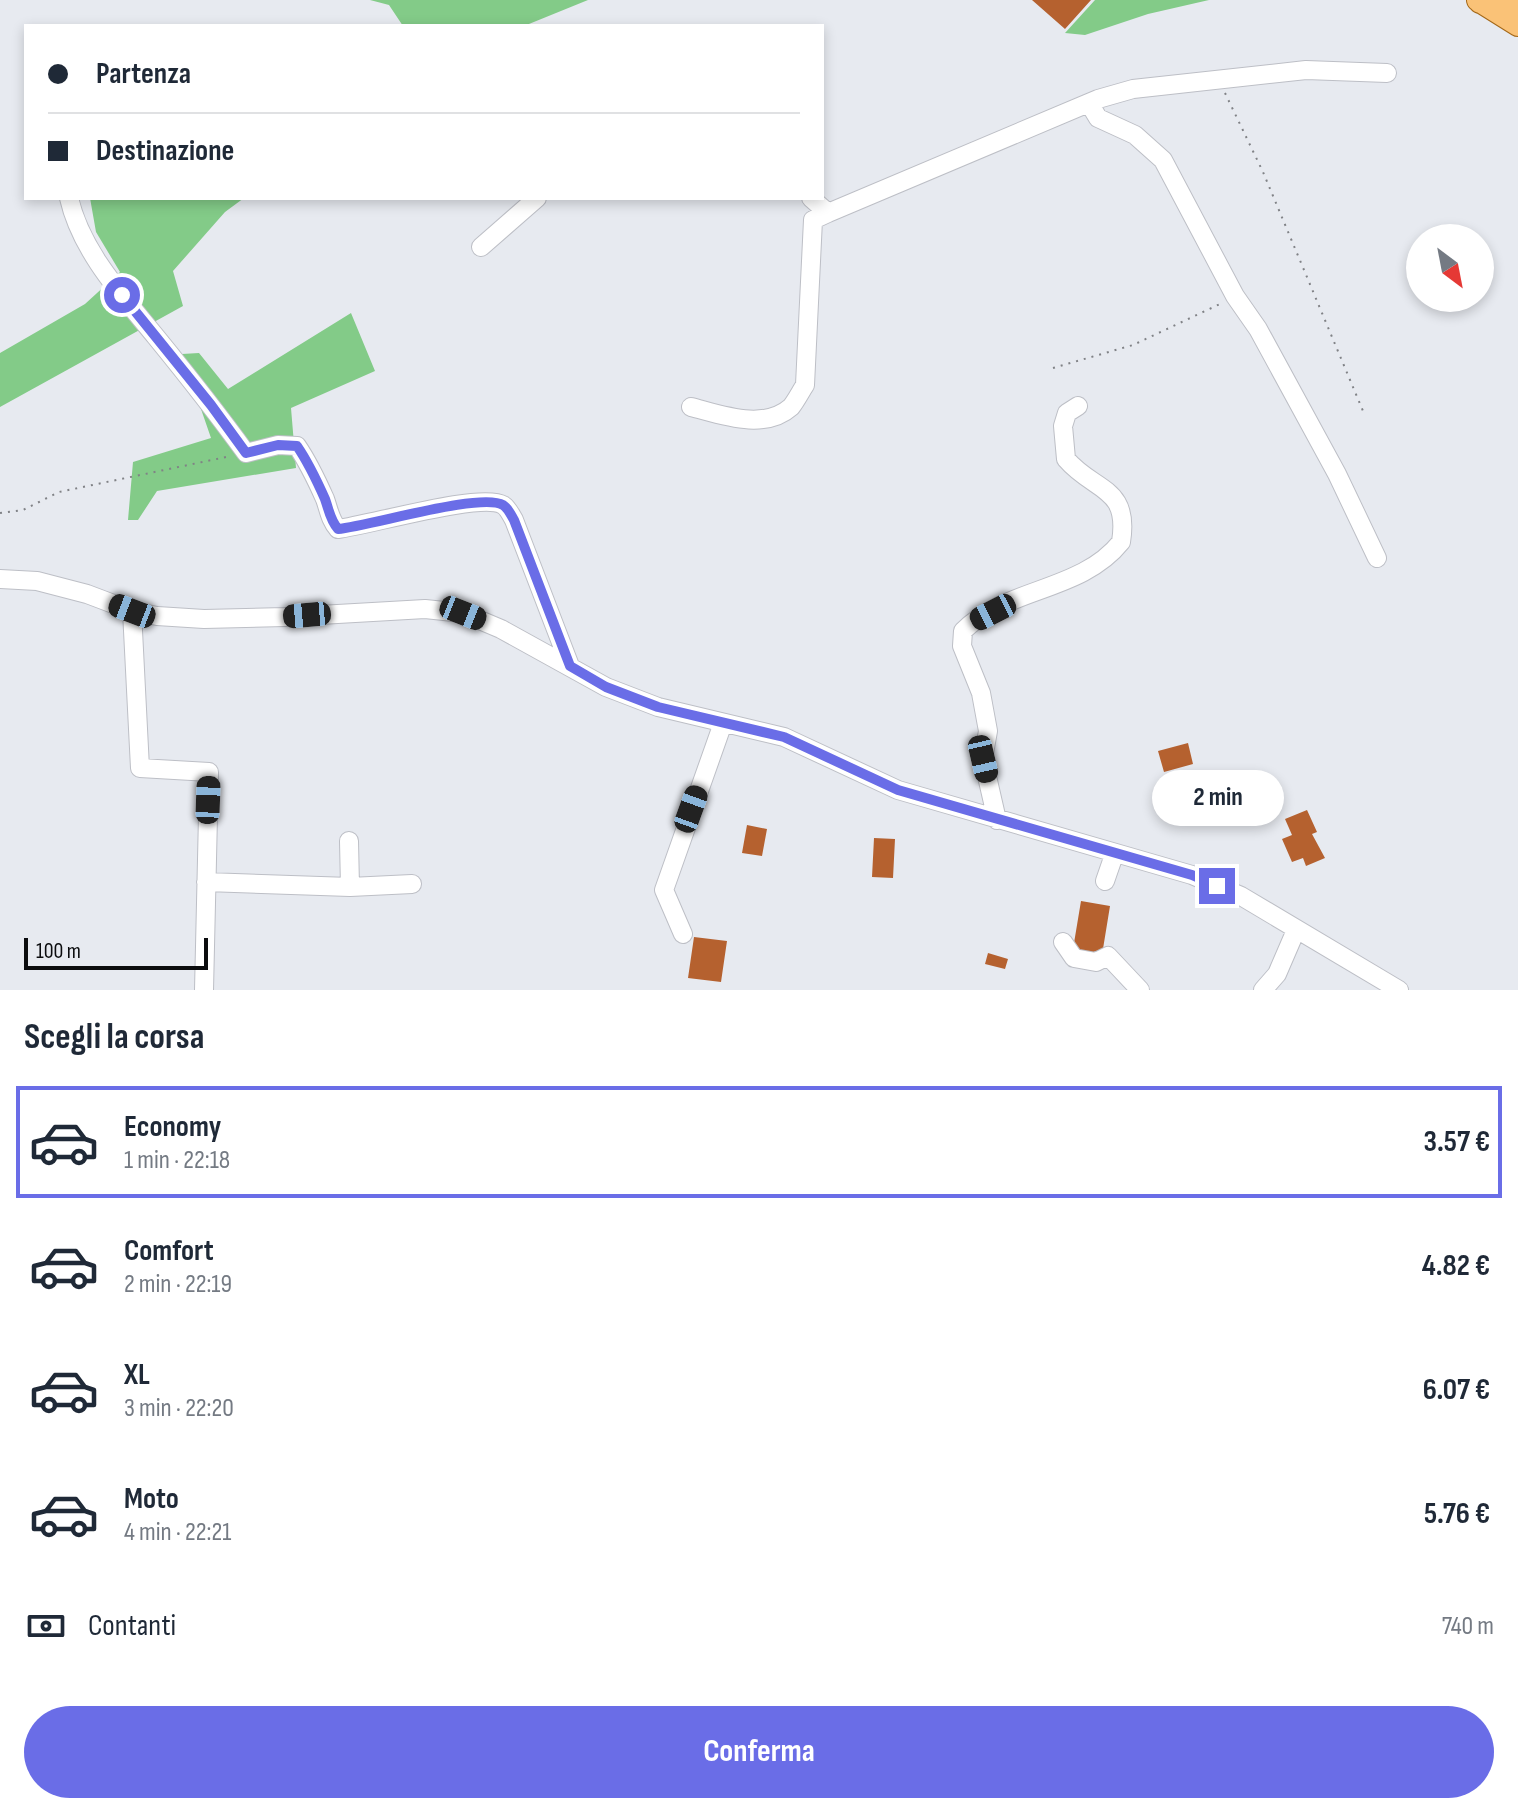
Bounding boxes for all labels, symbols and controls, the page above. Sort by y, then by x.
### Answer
text: Partenza [96,56,191,92]
text: Destinazione [96,133,234,169]
north arrow [1406,224,1494,312]
map controls [1406,224,1494,312]
route start [104,277,140,313]
car [966,590,1020,634]
car [105,591,159,631]
car [436,593,490,633]
car [282,601,332,629]
car [966,733,1000,785]
callout: 2 min [1151,770,1283,826]
car [195,776,221,824]
car [672,782,710,836]
text: 2 min [1193,782,1243,813]
route end [1199,868,1235,904]
scale bar [24,934,208,970]
text: 100 m [36,938,81,965]
text: Scegli la corsa [24,1016,204,1059]
icon: car [28,1106,100,1178]
text: Economy [124,1109,221,1145]
text: 3.57 € [1424,1124,1490,1160]
text: 1 min · 22:18 [124,1145,230,1176]
icon: car [28,1230,100,1302]
text: Comfort [124,1233,214,1269]
text: 4.82 € [1422,1248,1490,1284]
text: 2 min · 22:19 [124,1269,232,1300]
icon: car [28,1354,100,1426]
text: XL [124,1357,150,1393]
text: 6.07 € [1423,1372,1490,1408]
text: 3 min · 22:20 [124,1393,234,1424]
icon: car [28,1478,100,1550]
text: Moto [124,1481,179,1517]
text: 5.76 € [1424,1496,1490,1532]
text: 4 min · 22:21 [124,1517,231,1548]
icon: cash [24,1604,68,1648]
text: Contanti [88,1608,176,1644]
text: 740 m [1442,1611,1494,1642]
button: Conferma [24,1706,1494,1798]

